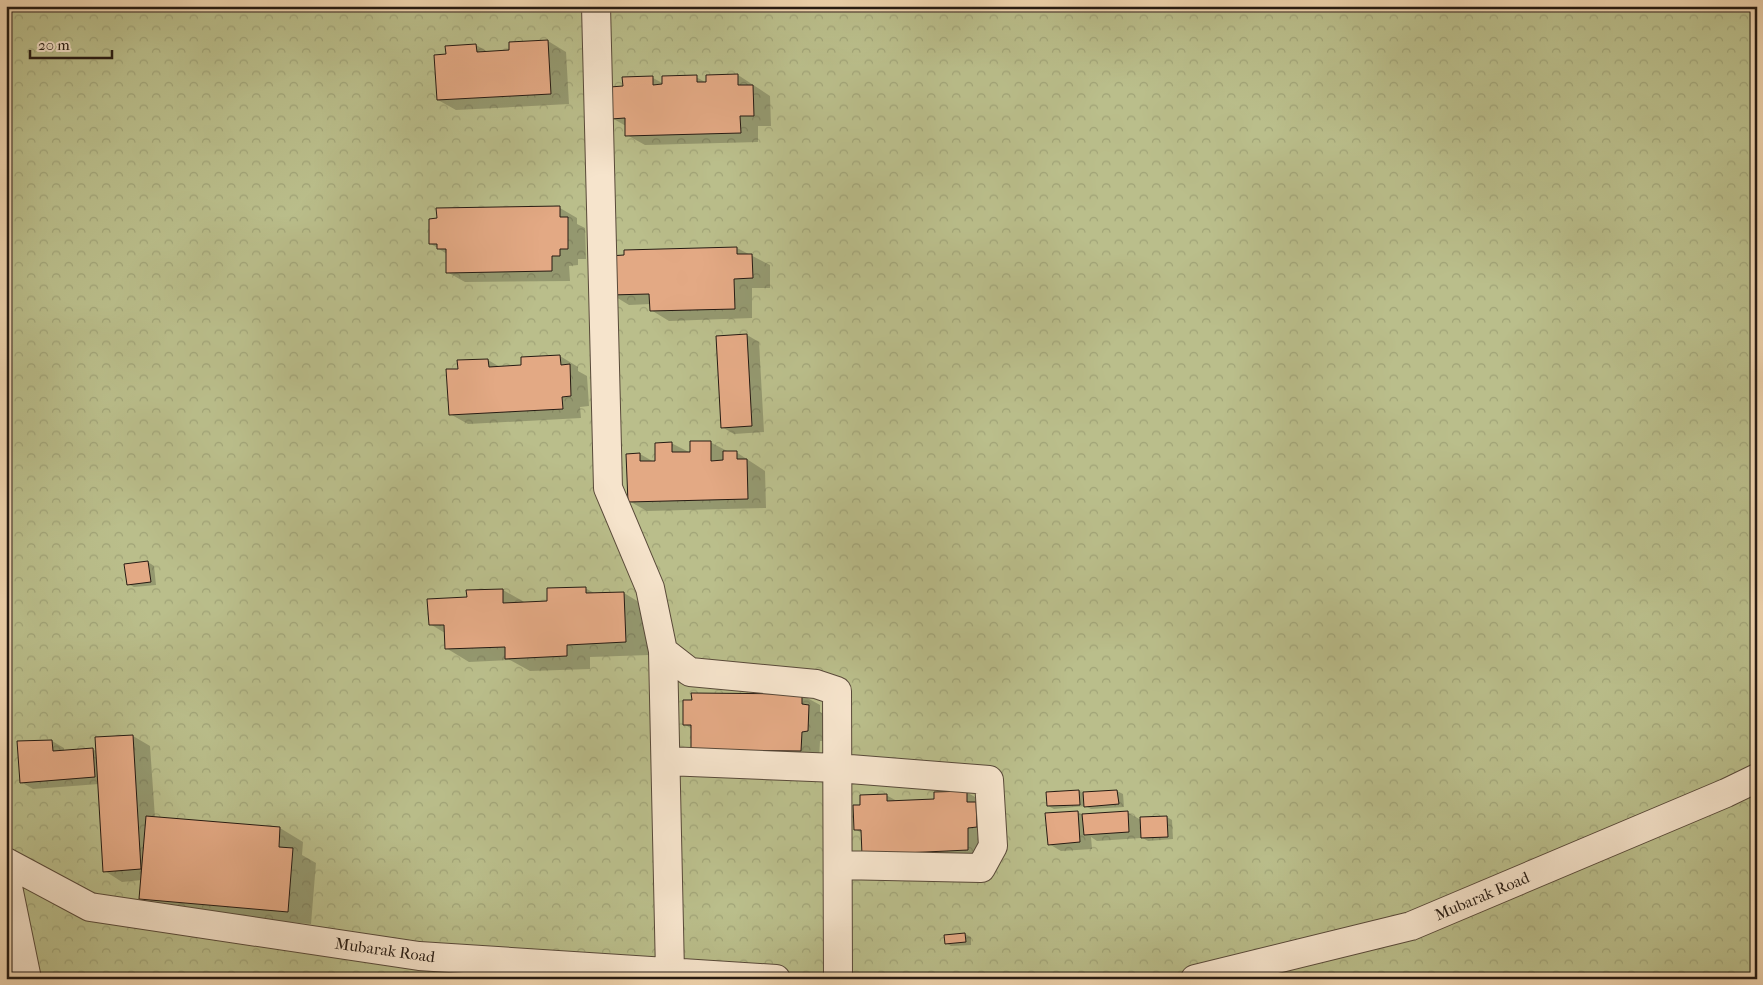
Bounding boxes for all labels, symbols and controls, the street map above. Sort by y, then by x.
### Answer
scale bar [30,28,112,60]
text: 20 m [38,36,70,54]
street label: Mubarak Road [1432,867,1532,924]
street label: Mubarak Road [334,934,436,966]

